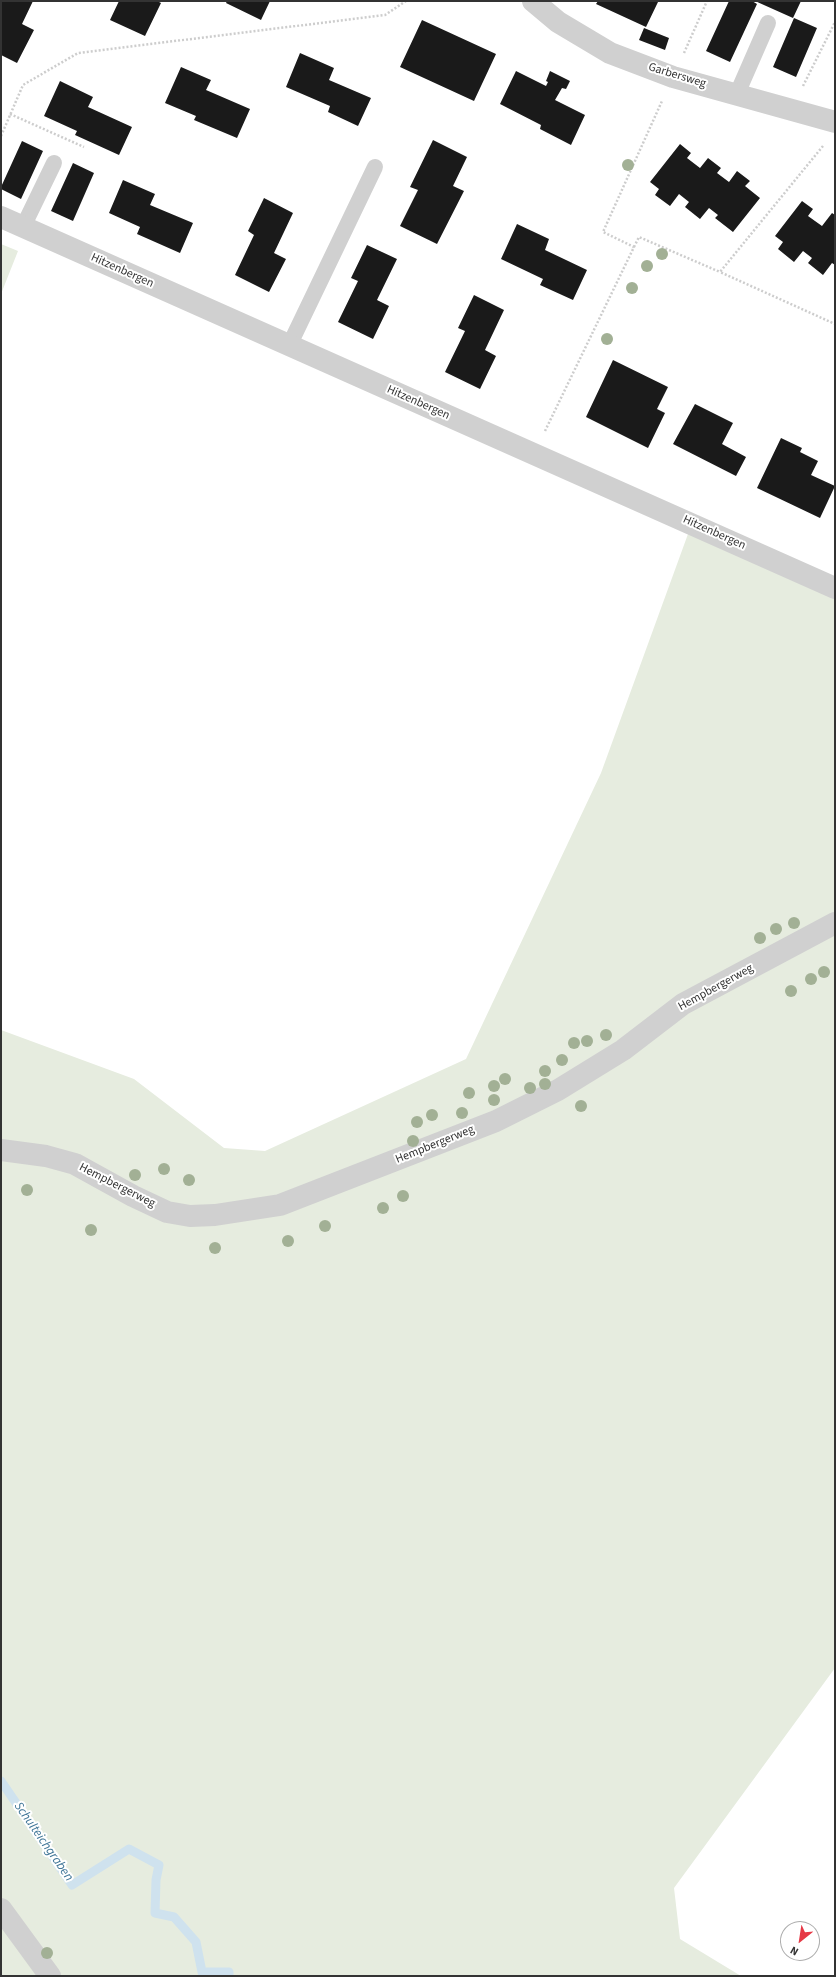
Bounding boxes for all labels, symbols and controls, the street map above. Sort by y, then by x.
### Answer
street label: Garbersweg [646,60,708,92]
street label: Hitzenbergen [88,251,156,291]
street label: Hitzenbergen [384,383,452,423]
street label: Hitzenbergen [680,513,748,553]
street label: Hempbergerweg [676,961,756,1015]
street label: Hempbergerweg [393,1123,477,1167]
street label: Hempbergerweg [76,1161,158,1211]
water label: Schulteichgraben [10,1799,76,1885]
north arrow [780,1921,820,1961]
text: N [787,1943,801,1959]

